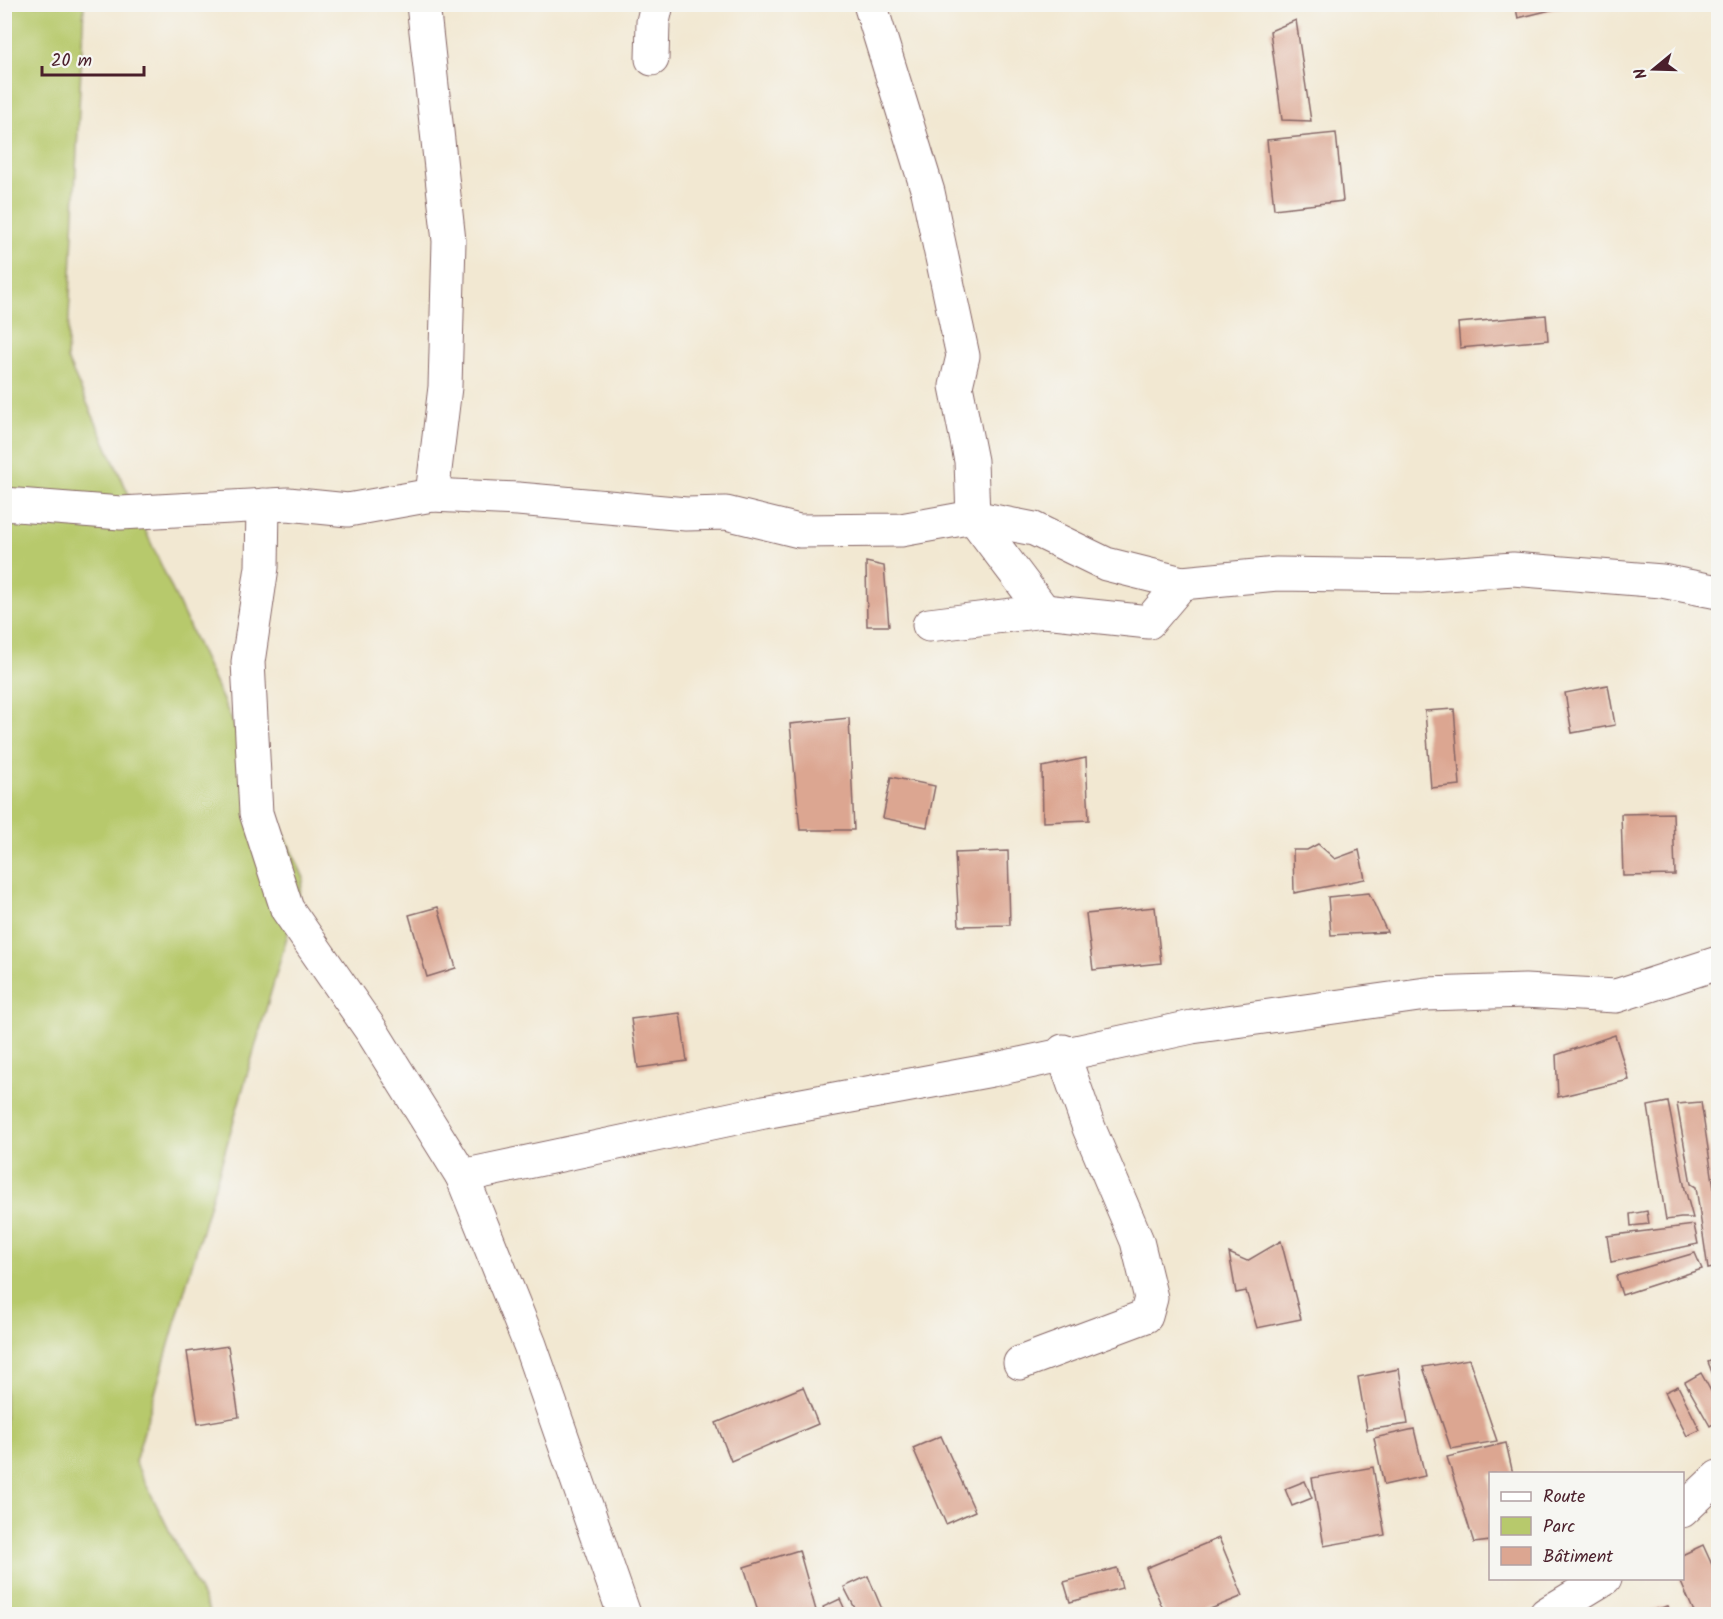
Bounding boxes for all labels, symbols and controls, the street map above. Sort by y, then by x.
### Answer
scale bar [42,39,144,77]
north arrow [1624,39,1684,99]
text: 20 m [51,47,92,76]
text: N [1628,65,1655,82]
legend [1489,1472,1684,1580]
text: Route [1543,1483,1585,1512]
text: Parc [1543,1513,1575,1542]
text: Bâtiment [1543,1543,1614,1572]

